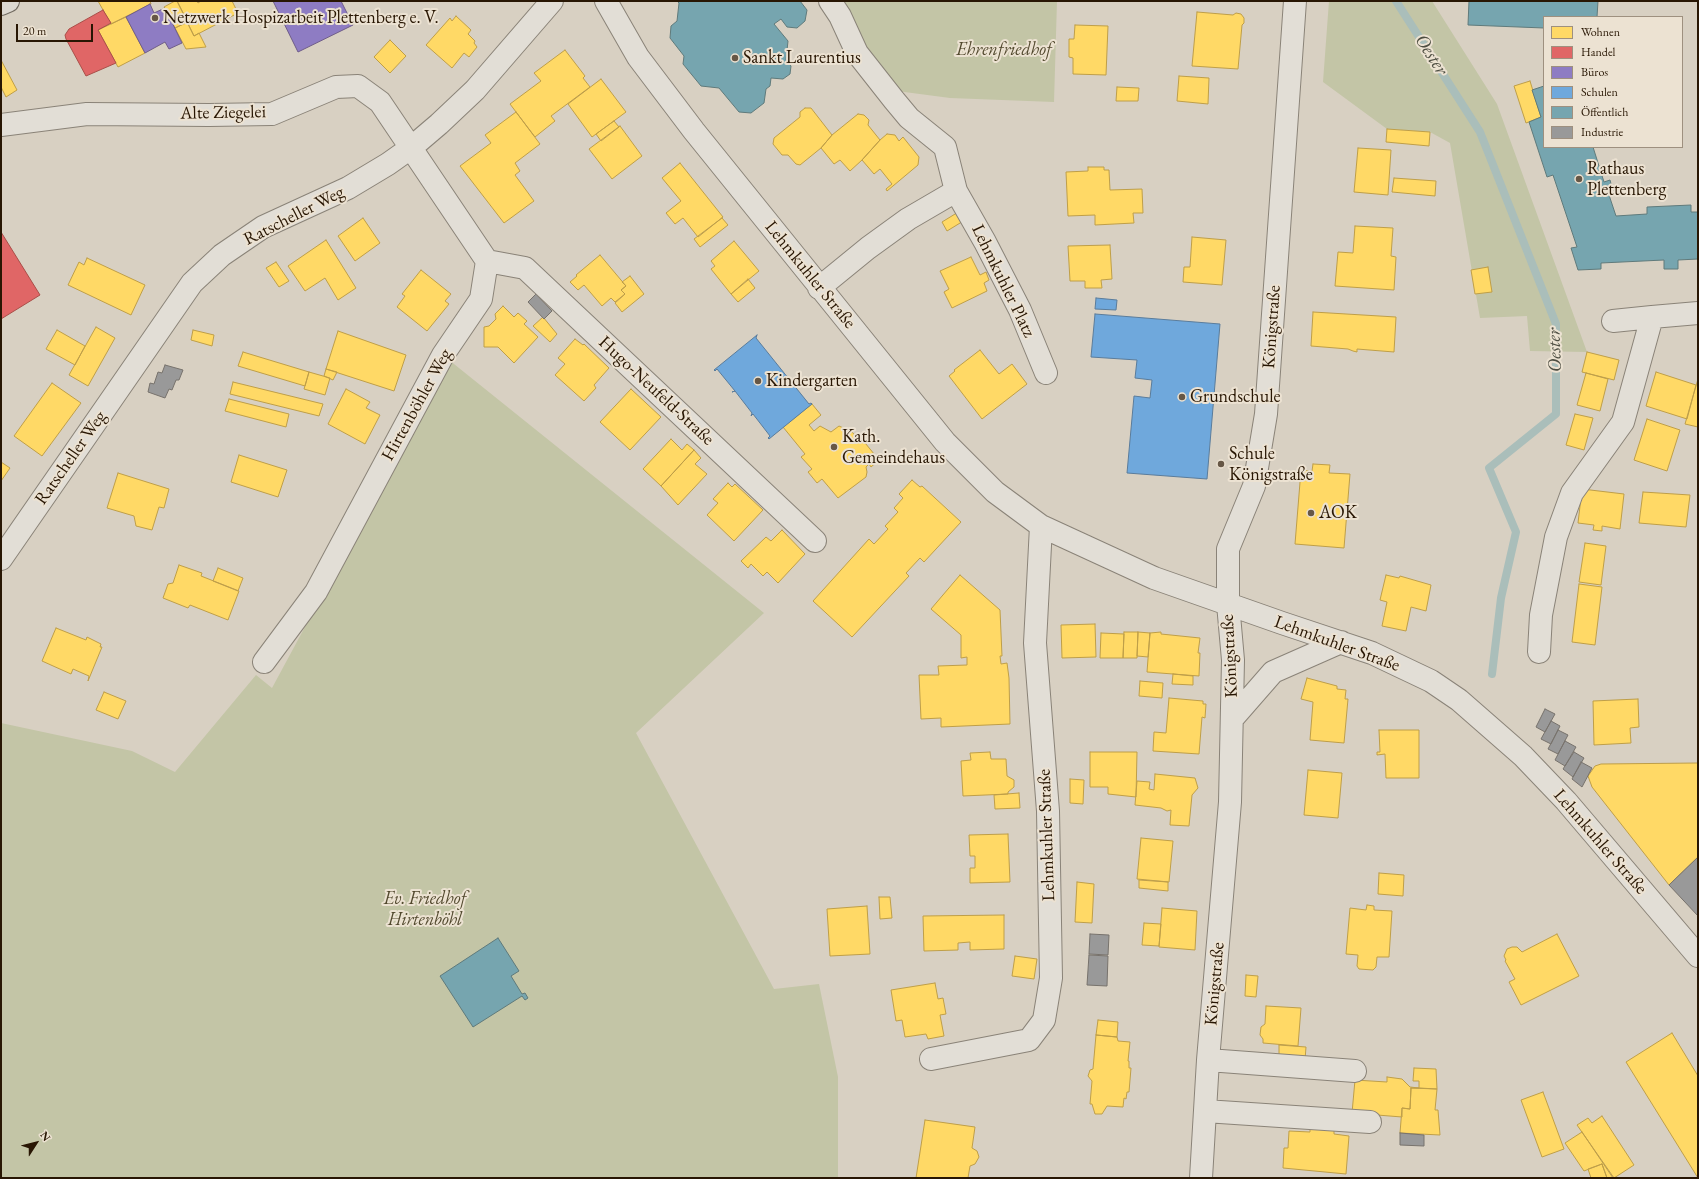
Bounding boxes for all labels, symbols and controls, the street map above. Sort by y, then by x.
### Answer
place label: Netzwerk Hospizarbeit Plettenberg e. V. [163,7,439,29]
marker: Netzwerk Hospizarbeit Plettenberg e. V. [150,13,160,23]
scale bar [18,16,95,42]
legend [1543,16,1683,148]
text: 20 m [23,23,46,39]
text: Wohnen [1581,24,1620,40]
water label: Oester [1409,30,1453,80]
park label: Ehrenfriedhof [956,39,1052,61]
text: Handel [1581,44,1615,60]
place label: Sankt Laurentius [743,47,861,69]
marker: Sankt Laurentius [730,53,740,63]
text: Büros [1581,64,1608,80]
text: Schulen [1581,84,1618,100]
street label: Alte Ziegelei [180,101,266,125]
text: Öffentlich [1581,104,1628,120]
text: Industrie [1581,124,1623,140]
place label: Rathaus Plettenberg [1587,158,1666,200]
marker: Rathaus Plettenberg [1574,174,1584,184]
street label: Ratscheller Weg [240,181,348,251]
street label: Lehmkuhler Straße [760,217,860,333]
street label: Lehmkuhler Platz [966,221,1040,341]
street label: Königstraße [1258,285,1286,369]
water label: Oester [1543,328,1567,372]
street label: Hugo-Neufeld-Straße [594,332,718,450]
street label: Hirtenböhler Weg [377,345,457,465]
place label: Kindergarten [766,370,858,392]
marker: Kindergarten [753,376,763,386]
place label: Grundschule [1190,386,1280,408]
marker: Grundschule [1177,392,1187,402]
street label: Ratscheller Weg [31,407,111,509]
place label: Kath. Gemeindehaus [842,426,945,468]
marker: Kath. Gemeindehaus [829,442,839,452]
place label: Schule Königstraße [1229,443,1313,486]
marker: Schule Königstraße [1216,459,1226,469]
place label: AOK [1319,502,1357,524]
marker: AOK [1306,508,1316,518]
street label: Lehmkuhler Straße [1271,611,1403,677]
street label: Königstraße [1217,614,1243,698]
street label: Lehmkuhler Straße [1034,769,1060,901]
street label: Lehmkuhler Straße [1548,785,1652,899]
park label: Ev. Friedhof Hirtenböhl [384,888,466,930]
street label: Königstraße [1201,941,1229,1027]
north arrow [16,1123,56,1163]
text: N [37,1128,54,1144]

